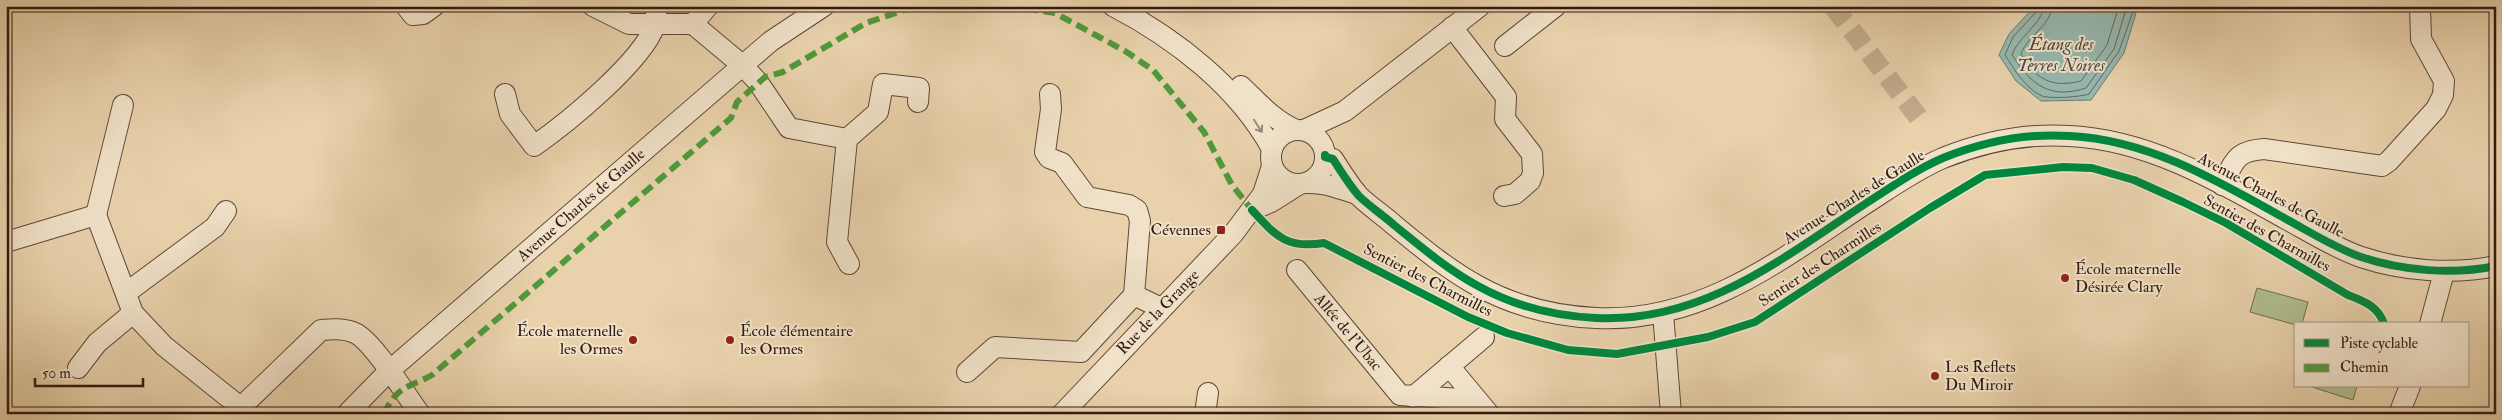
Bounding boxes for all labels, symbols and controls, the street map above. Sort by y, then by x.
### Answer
water label: Étang des Terres Noires [2017,33,2106,77]
one-way arrow [1254,119,1264,133]
street label: Avenue Charles de Gaulle [512,144,649,267]
street label: Avenue Charles de Gaulle [1779,145,1929,249]
street label: Avenue Charles de Gaulle [2194,147,2348,242]
street label: Sentier des Charmilles [2200,190,2334,276]
street label: Sentier des Charmilles [1755,217,1885,311]
place label: Cévennes [1150,220,1211,240]
marker: Cévennes [1215,224,1227,236]
street label: Sentier des Charmilles [1360,239,1496,321]
place label: École maternelle Désirée Clary [2075,258,2182,297]
street label: Rue de la Grange [1112,265,1204,359]
marker: École maternelle Désirée Clary [2059,272,2071,284]
street label: Allée de l'Ubac [1309,288,1387,375]
place label: École maternelle les Ormes [517,320,623,359]
place label: École élémentaire les Ormes [740,320,853,359]
legend [2294,322,2470,388]
marker: École maternelle les Ormes [627,334,639,346]
marker: École élémentaire les Ormes [724,334,736,346]
text: Piste cyclable [2340,334,2418,353]
scale bar [35,355,142,387]
place label: Les Reflets Du Miroir [1945,357,2016,395]
text: Chemin [2340,358,2389,377]
text: 50 m [42,364,71,383]
marker: Les Reflets Du Miroir [1929,370,1941,382]

